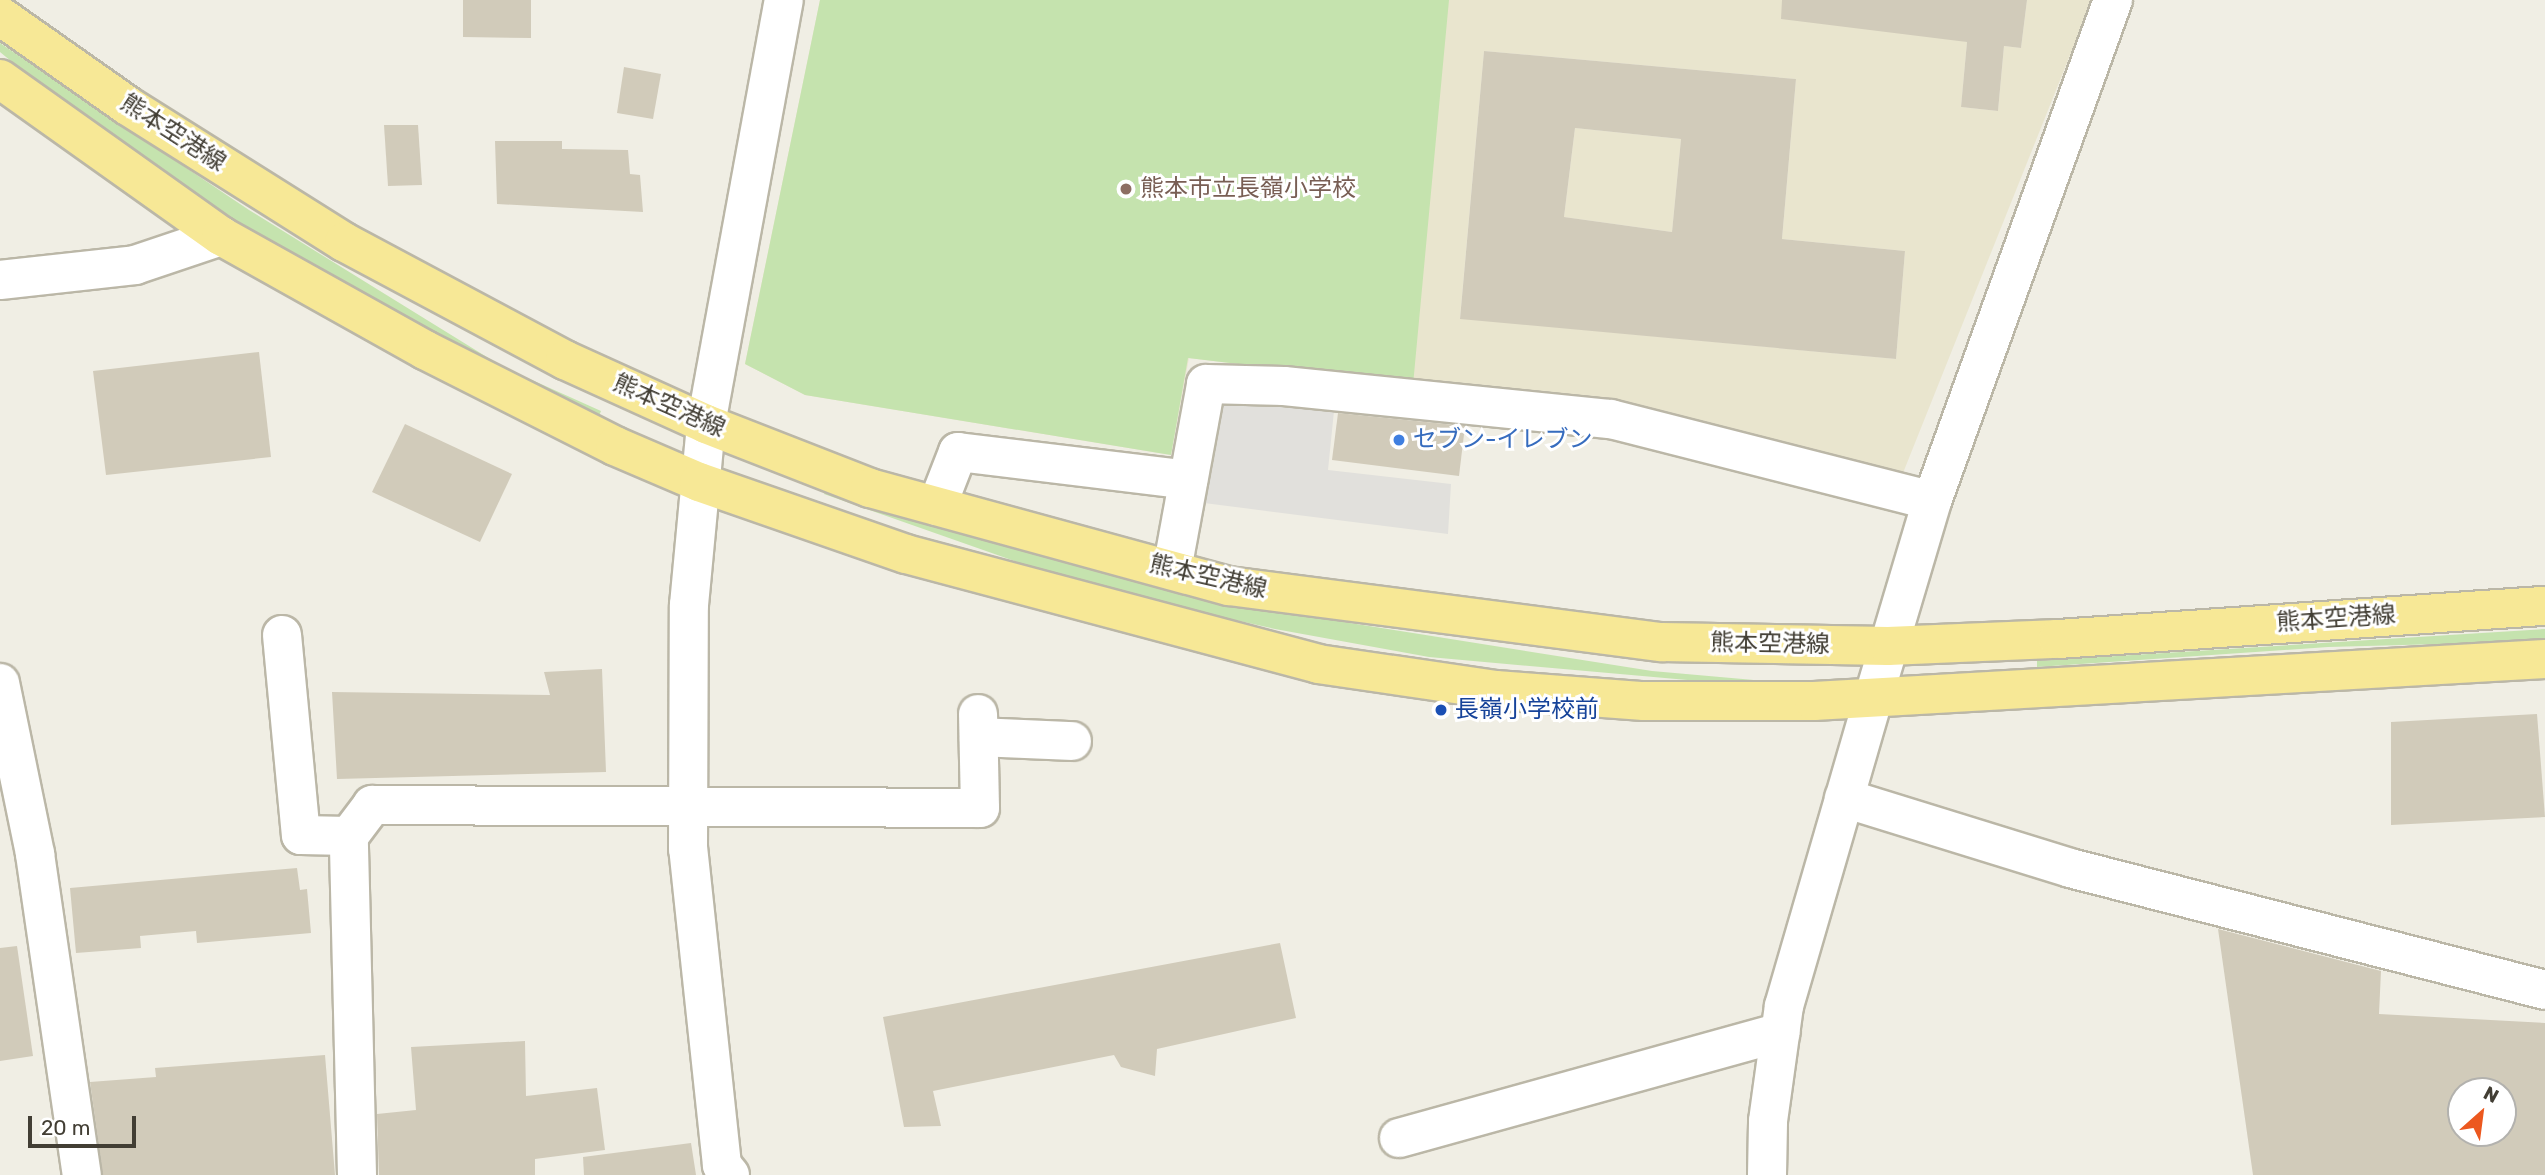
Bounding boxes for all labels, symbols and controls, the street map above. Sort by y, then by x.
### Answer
street label: 熊本空港線 [115,88,231,178]
place label: 熊本市立長嶺小学校 [1140,175,1356,203]
marker: 熊本市立長嶺小学校 [1118,181,1134,197]
street label: 熊本空港線 [608,368,730,444]
place label: セブン-イレブン [1413,426,1593,454]
marker: セブン-イレブン [1391,432,1407,448]
street label: 熊本空港線 [1146,549,1270,605]
street label: 熊本空港線 [2275,600,2397,638]
street label: 熊本空港線 [1710,629,1830,659]
place label: 長嶺小学校前 [1455,696,1599,724]
marker: 長嶺小学校前 [1433,702,1449,718]
north arrow [2447,1077,2517,1147]
text: N [2480,1081,2503,1108]
scale bar [32,1102,140,1146]
text: 20 m [41,1115,90,1140]

